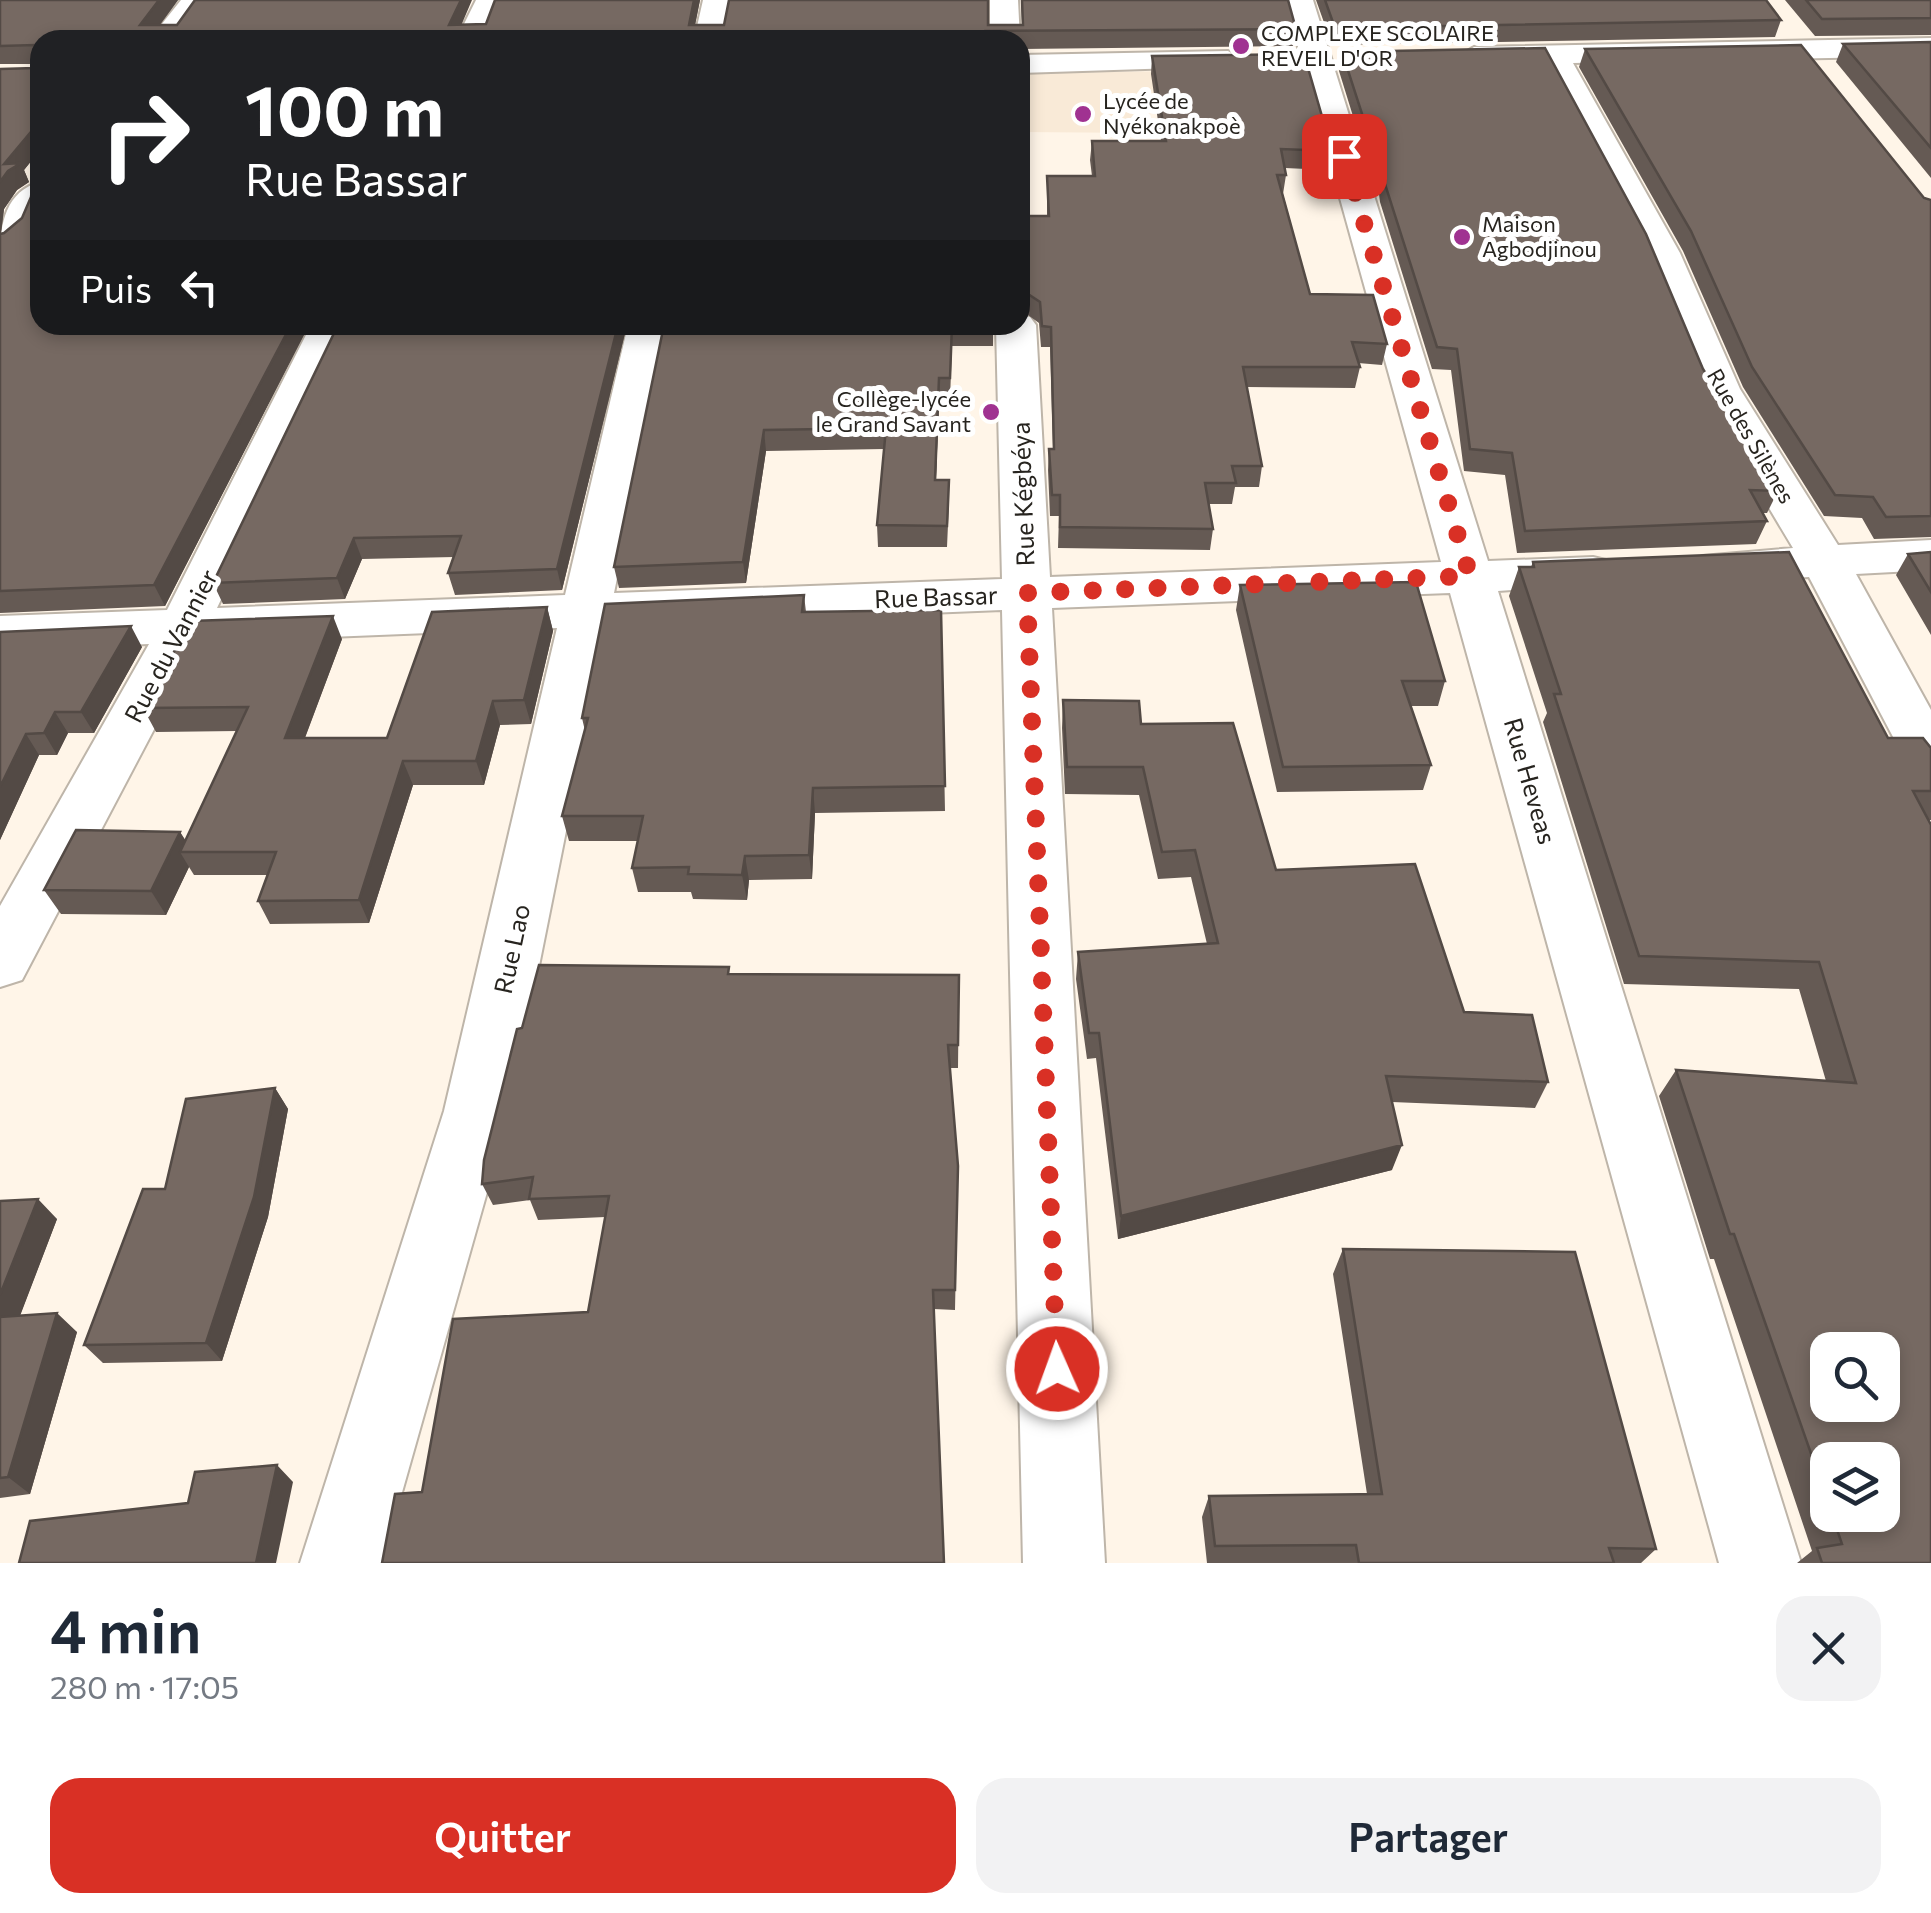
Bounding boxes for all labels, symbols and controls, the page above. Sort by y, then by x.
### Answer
place label: COMPLEXE SCOLAIRE REVEIL D'OR [1261,19,1494,71]
marker: COMPLEXE SCOLAIRE REVEIL D'OR [1230,35,1252,57]
text: 100 m [245,65,444,150]
icon: right [80,70,210,200]
place label: Lycée de Nyékonakpoè [1103,87,1241,139]
marker: Lycée de Nyékonakpoè [1072,103,1094,125]
pin [1302,114,1387,199]
icon: arrive [1317,129,1372,184]
text: Rue Bassar [245,150,467,205]
place label: Maison Agbodjinou [1482,210,1597,262]
marker: Maison Agbodjinou [1451,226,1473,248]
icon: left [172,260,227,315]
text: Puis [80,264,152,311]
street label: Rue des Silènes [1702,364,1801,508]
place label: Collège-lycée le Grand Savant [816,385,971,437]
marker: Collège-lycée le Grand Savant [980,401,1002,423]
street label: Rue Kégbéya [1004,421,1040,567]
street label: Rue du Vannier [117,564,223,727]
street label: Rue Bassar [874,579,998,613]
street label: Rue Heveas [1499,714,1563,847]
street label: Rue Lao [487,901,535,996]
position arrow [1005,1317,1109,1421]
map controls [1810,1332,1900,1532]
button: search [1810,1332,1900,1422]
button: layers [1810,1442,1900,1532]
text: 4 min [50,1592,201,1665]
button: close [1776,1596,1881,1701]
text: 280 m · 17:05 [50,1666,239,1706]
button: Quitter [50,1778,956,1893]
button: Partager [976,1778,1881,1893]

